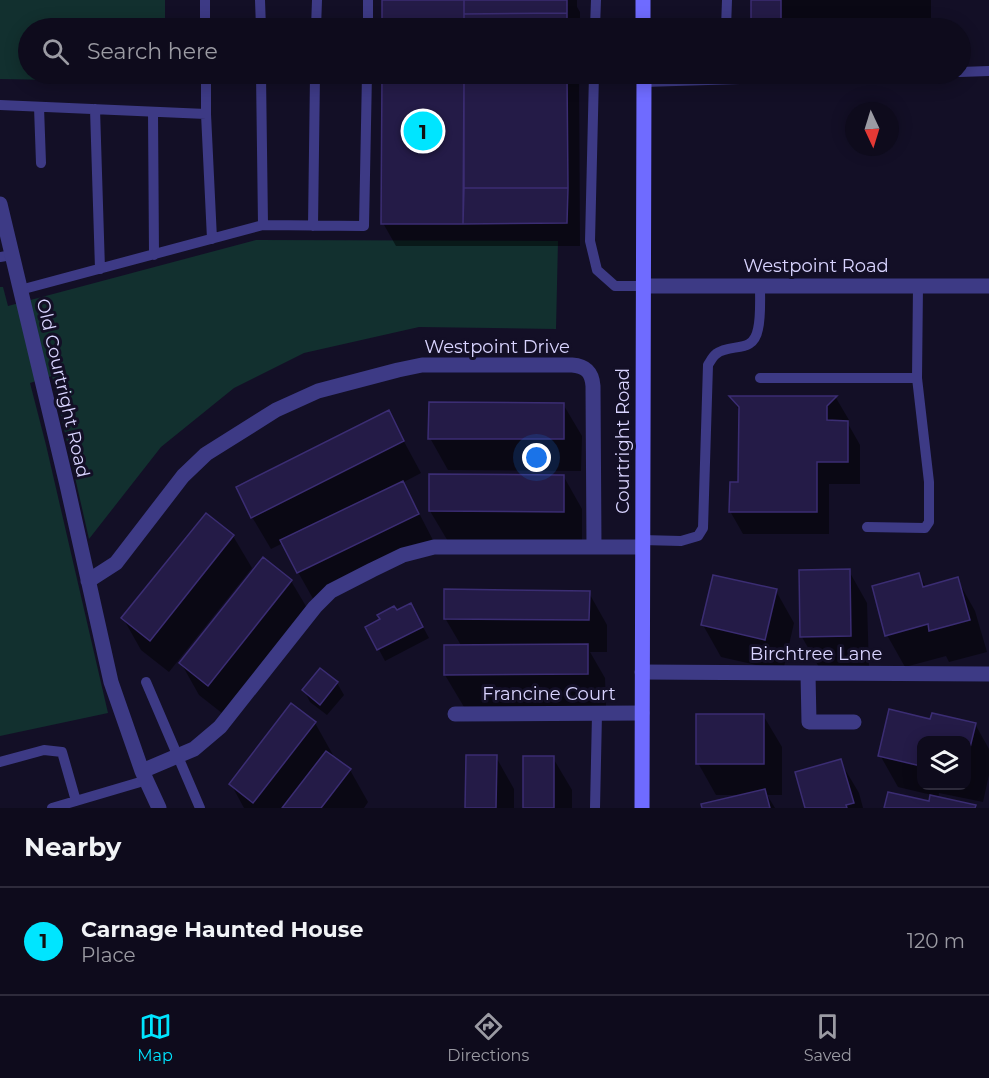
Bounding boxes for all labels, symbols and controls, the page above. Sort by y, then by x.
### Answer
search box [18,18,971,84]
icon: search [39,35,72,68]
text: Search here [87,38,218,65]
north arrow [845,102,899,156]
pin: 1 [404,108,442,154]
street label: Westpoint Road [743,255,889,277]
street label: Old Courtright Road [32,296,94,480]
street label: Westpoint Drive [424,336,570,358]
street label: Courtright Road [612,368,634,514]
your location [522,443,551,472]
street label: Birchtree Lane [750,643,882,665]
street label: Francine Court [482,683,616,705]
map controls [917,736,971,790]
button: layers [917,736,971,790]
text: Nearby [24,831,121,863]
text: Carnage Haunted House [81,916,363,943]
text: 1 [40,929,47,953]
text: 120 m [907,929,965,953]
text: Place [81,943,136,967]
tab: Map [137,1010,173,1065]
tab: Directions [447,1010,529,1065]
tab: Saved [804,1010,852,1065]

